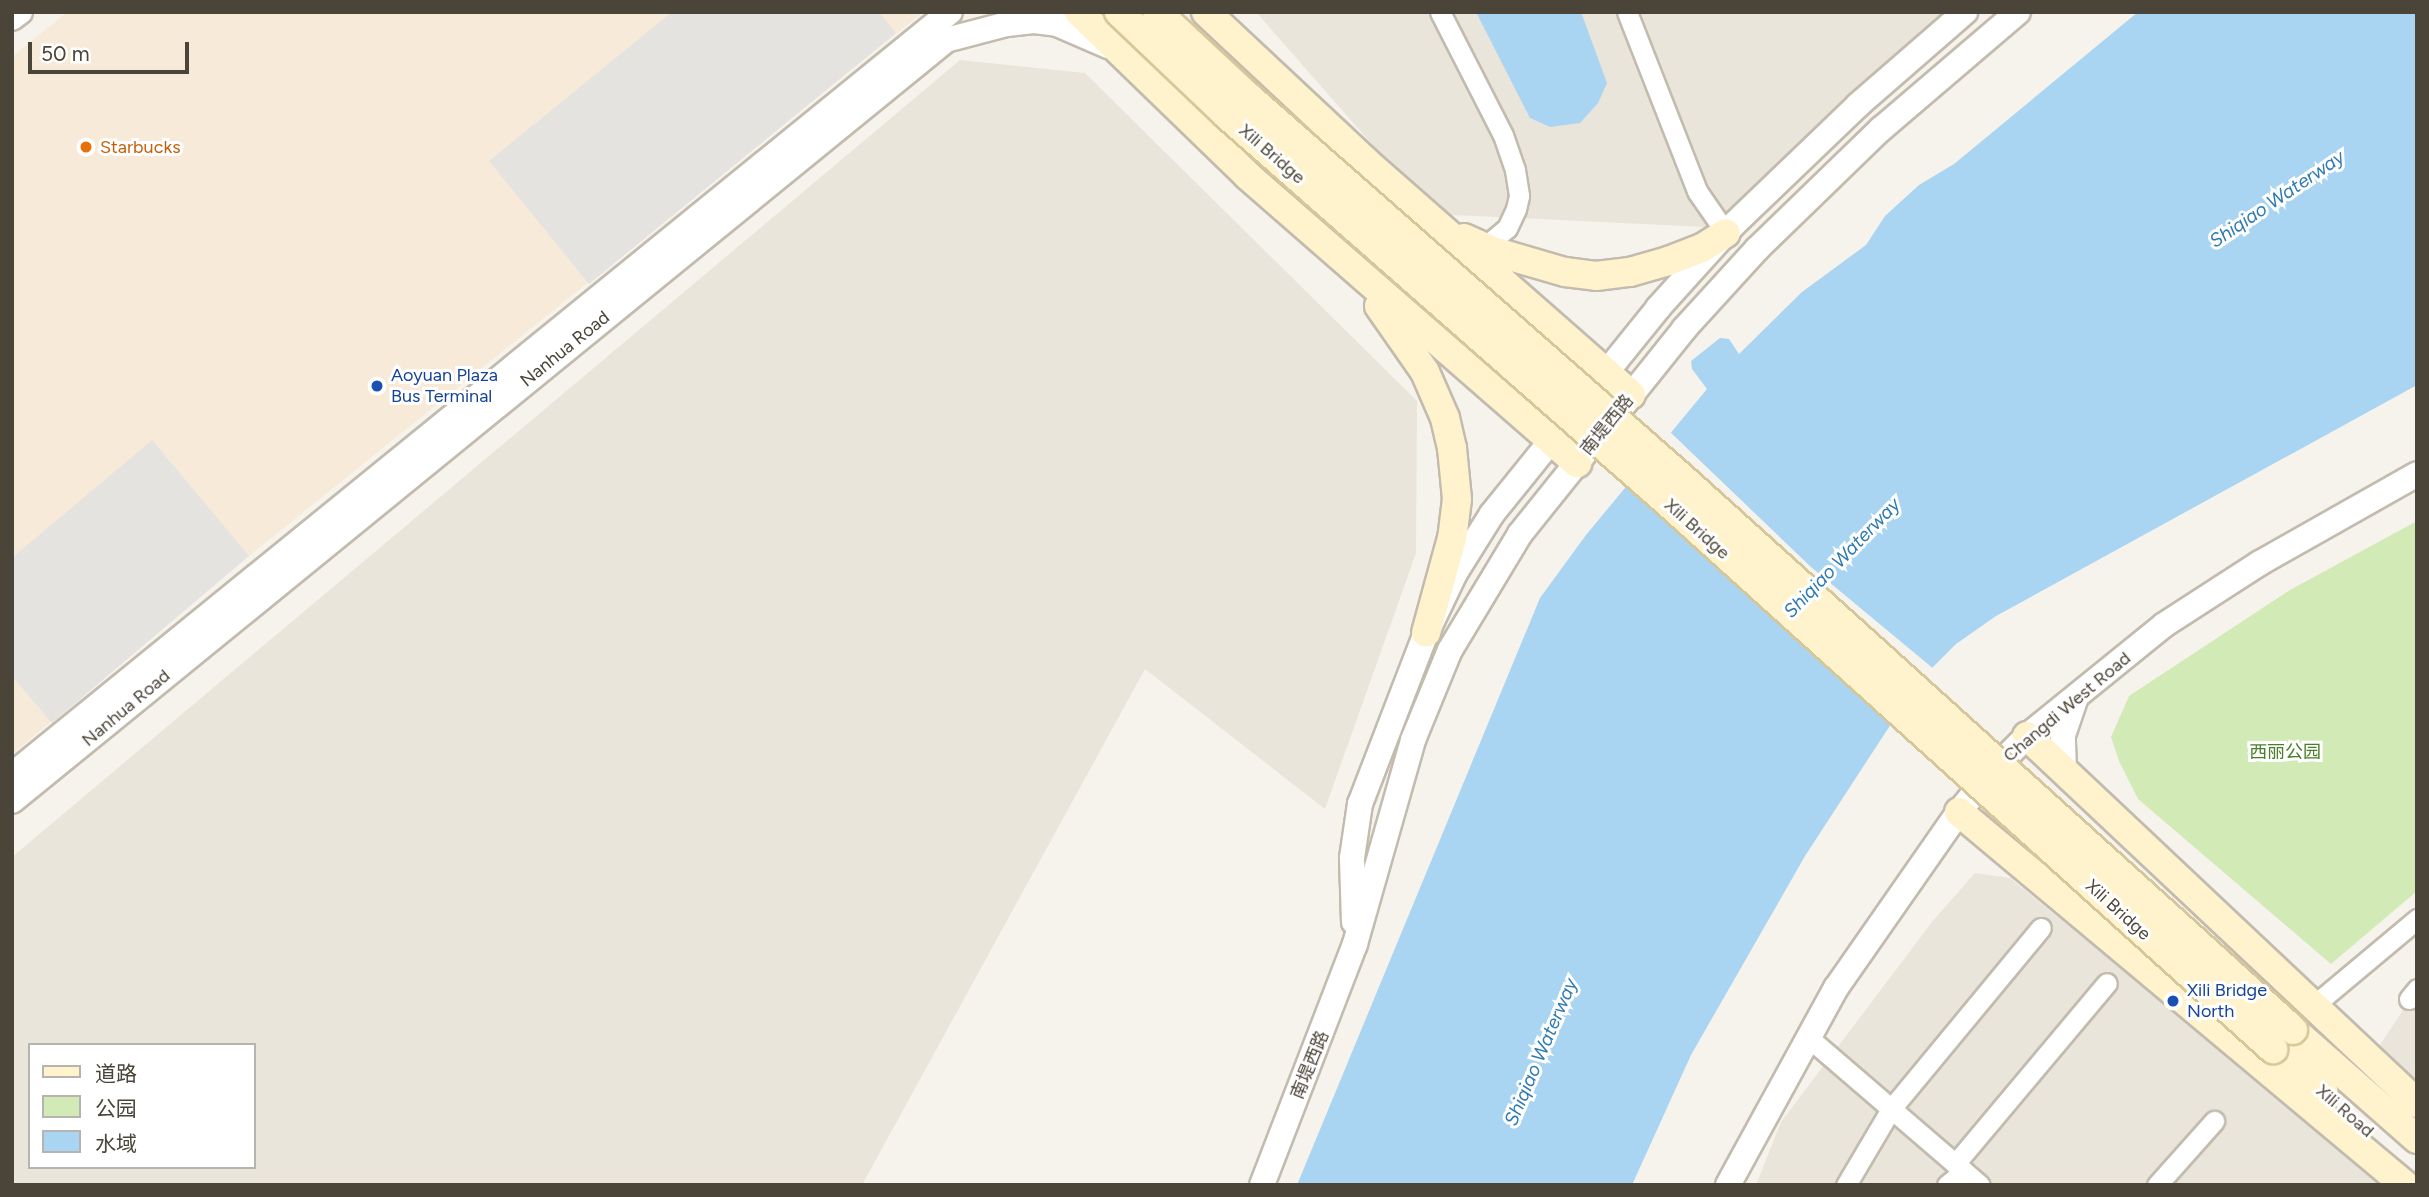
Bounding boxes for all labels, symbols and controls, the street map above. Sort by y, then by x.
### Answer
scale bar [32,28,192,72]
text: 50 m [41,41,90,66]
street label: Xili Bridge [1235,120,1309,188]
place label: Starbucks [100,136,181,158]
marker: Starbucks [78,139,94,155]
water label: Shiqiao Waterway [2205,145,2349,253]
street label: Nanhua Road [516,307,614,391]
place label: Aoyuan Plaza Bus Terminal [391,365,498,408]
marker: Aoyuan Plaza Bus Terminal [369,378,385,394]
street label: 南堤西路 [1576,390,1638,460]
water label: Shiqiao Waterway [1779,493,1905,623]
street label: Xili Bridge [1660,494,1734,564]
street label: Changdi West Road [1999,647,2135,767]
street label: Nanhua Road [78,665,174,751]
park label: 西丽公园 [2249,741,2321,763]
street label: Xili Bridge [2081,875,2155,945]
water label: Shiqiao Waterway [1500,975,1582,1129]
place label: Xili Bridge North [2187,980,2267,1023]
marker: Xili Bridge North [2165,993,2181,1009]
street label: 南堤西路 [1287,1028,1333,1102]
legend [28,1043,256,1169]
text: 道路 [95,1061,137,1086]
street label: Xili Road [2312,1080,2378,1142]
text: 公园 [95,1096,137,1121]
text: 水域 [95,1131,137,1156]

